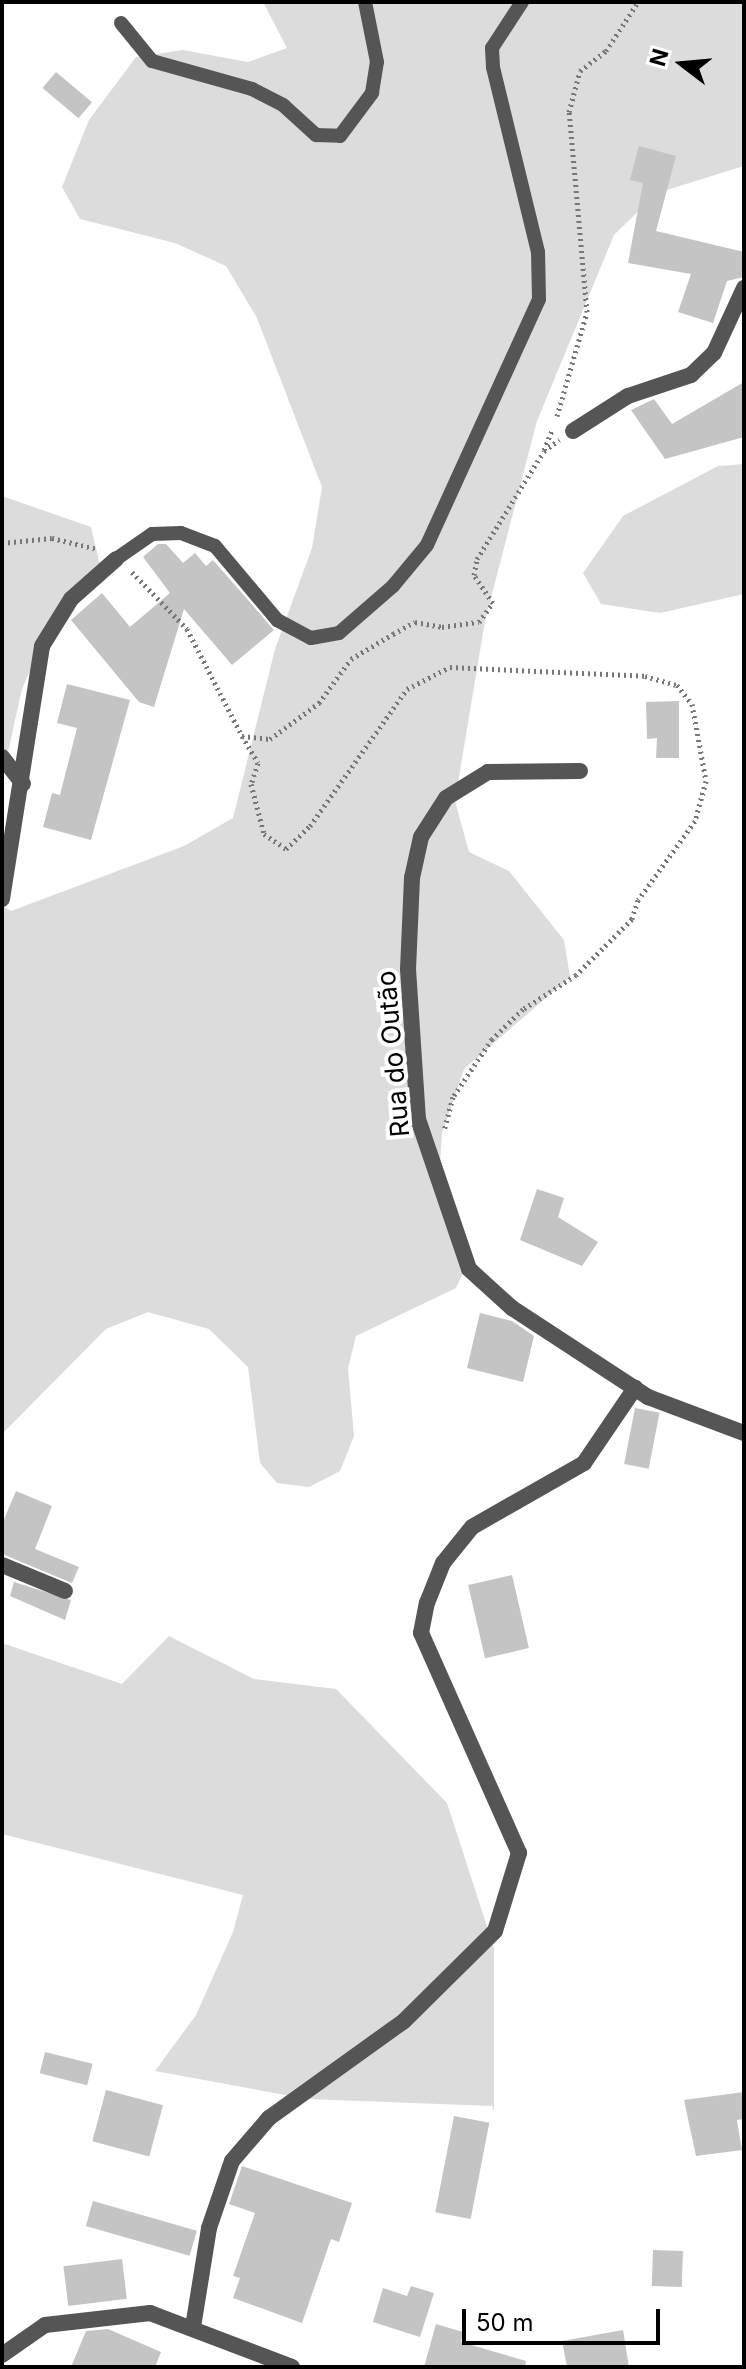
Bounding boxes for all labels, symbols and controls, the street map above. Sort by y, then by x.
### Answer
north arrow [642,24,722,104]
text: N [644,46,674,69]
street label: Rua do Outão [370,969,416,1139]
scale bar [466,2293,664,2343]
text: 50 m [476,2308,534,2337]

